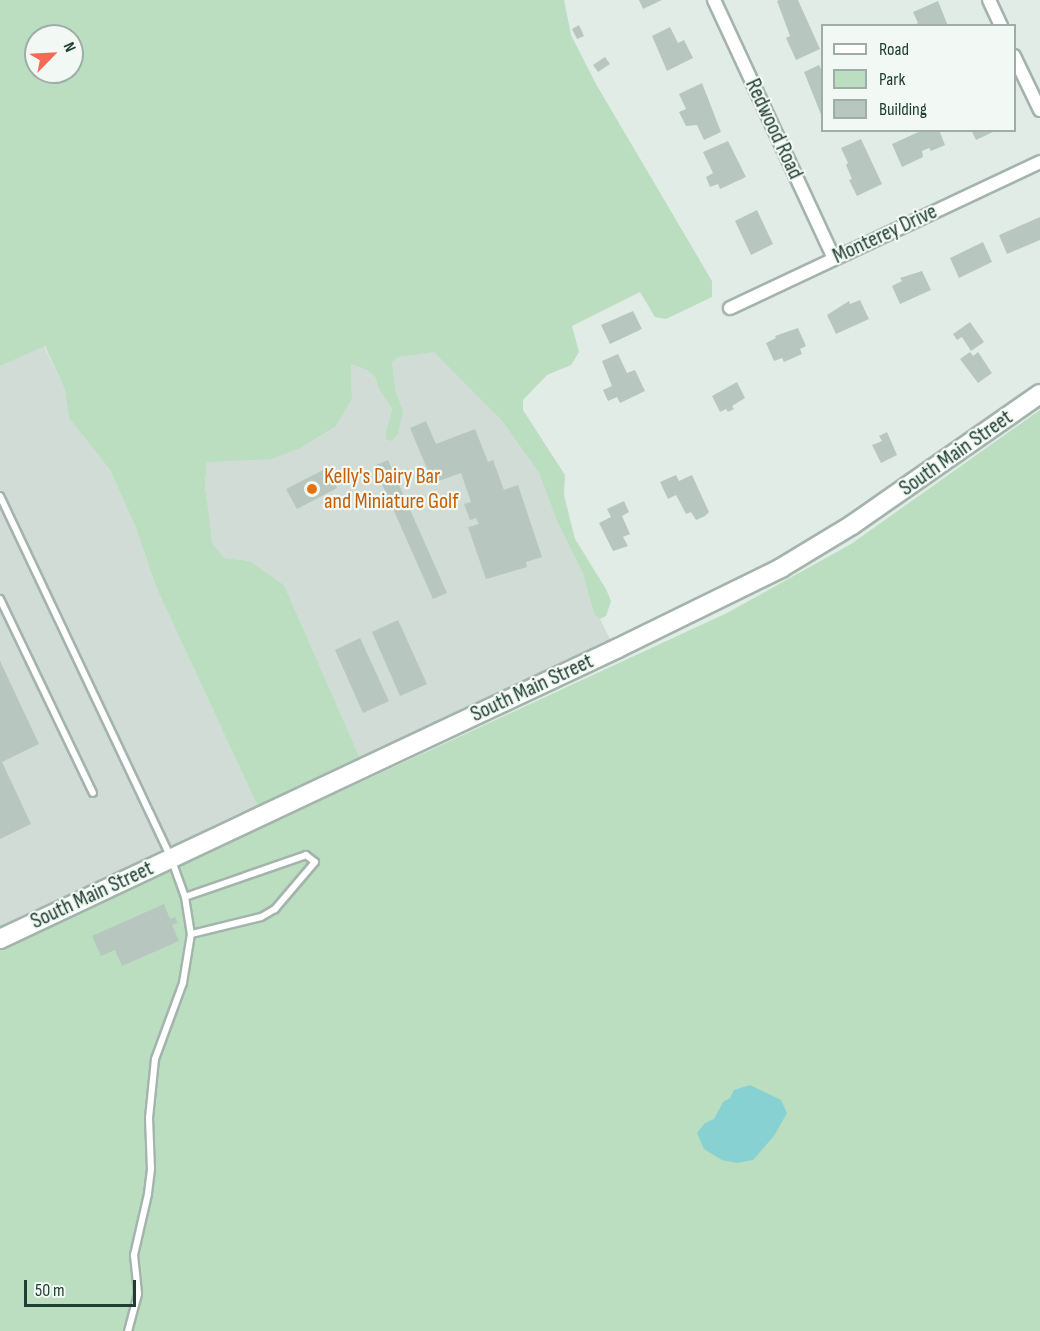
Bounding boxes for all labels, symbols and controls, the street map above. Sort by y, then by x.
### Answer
north arrow [24,24,84,84]
legend [821,24,1016,132]
text: Road [879,39,909,60]
text: N [59,40,79,55]
text: Park [879,69,905,90]
street label: Redwood Road [739,75,809,183]
text: Building [879,99,927,120]
street label: Monterey Drive [829,198,941,270]
street label: South Main Street [894,404,1018,502]
place label: Kelly's Dairy Bar and Miniature Golf [324,463,459,514]
marker: Kelly's Dairy Bar and Miniature Golf [305,482,319,496]
street label: South Main Street [466,648,598,728]
street label: South Main Street [26,855,158,935]
scale bar [27,1268,140,1306]
text: 50 m [35,1280,65,1301]

